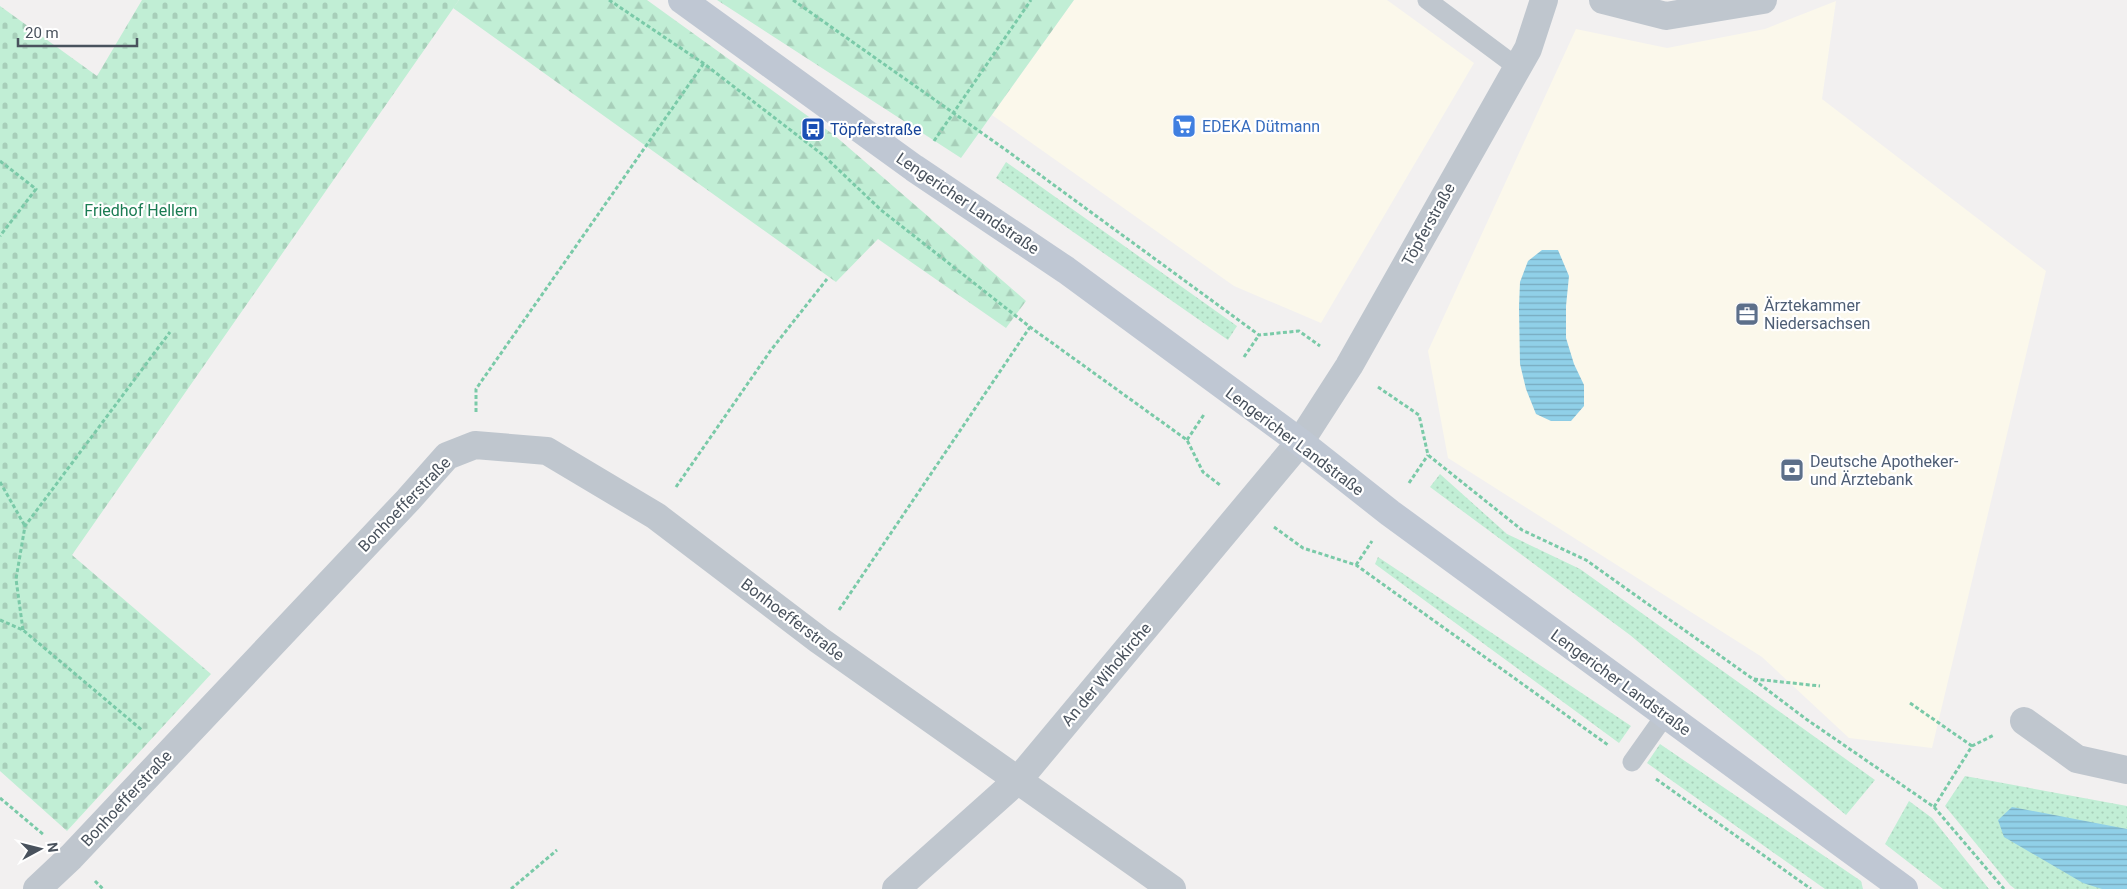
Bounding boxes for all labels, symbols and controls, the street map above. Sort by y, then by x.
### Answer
scale bar [18,15,136,47]
text: 20 m [25,24,59,42]
supermarket icon: EDEKA Dütmann [1171,113,1197,139]
bus stop icon: Töpferstraße [800,116,826,142]
place label: EDEKA Dütmann [1202,117,1320,136]
place label: Töpferstraße [830,120,921,139]
street label: Lengericher Landstraße [893,148,1043,258]
street label: Töpferstraße [1398,180,1459,269]
park label: Friedhof Hellern [84,201,198,220]
place label: Ärztekammer Niedersachsen [1764,296,1870,333]
office icon: Ärztekammer Niedersachsen [1734,301,1760,327]
street label: Lengericher Landstraße [1222,383,1368,500]
place label: Deutsche Apotheker- und Ärztebank [1810,452,1959,489]
street label: Bonhoefferstraße [354,453,454,556]
bank icon: Deutsche Apotheker- und Ärztebank [1779,457,1805,483]
street label: Bonhoefferstraße [737,574,848,664]
street label: An der Wihokirche [1058,619,1155,730]
street label: Lengericher Landstraße [1547,625,1694,740]
street label: Bonhoefferstraße [77,746,176,850]
north arrow [15,824,65,874]
text: N [44,842,61,853]

